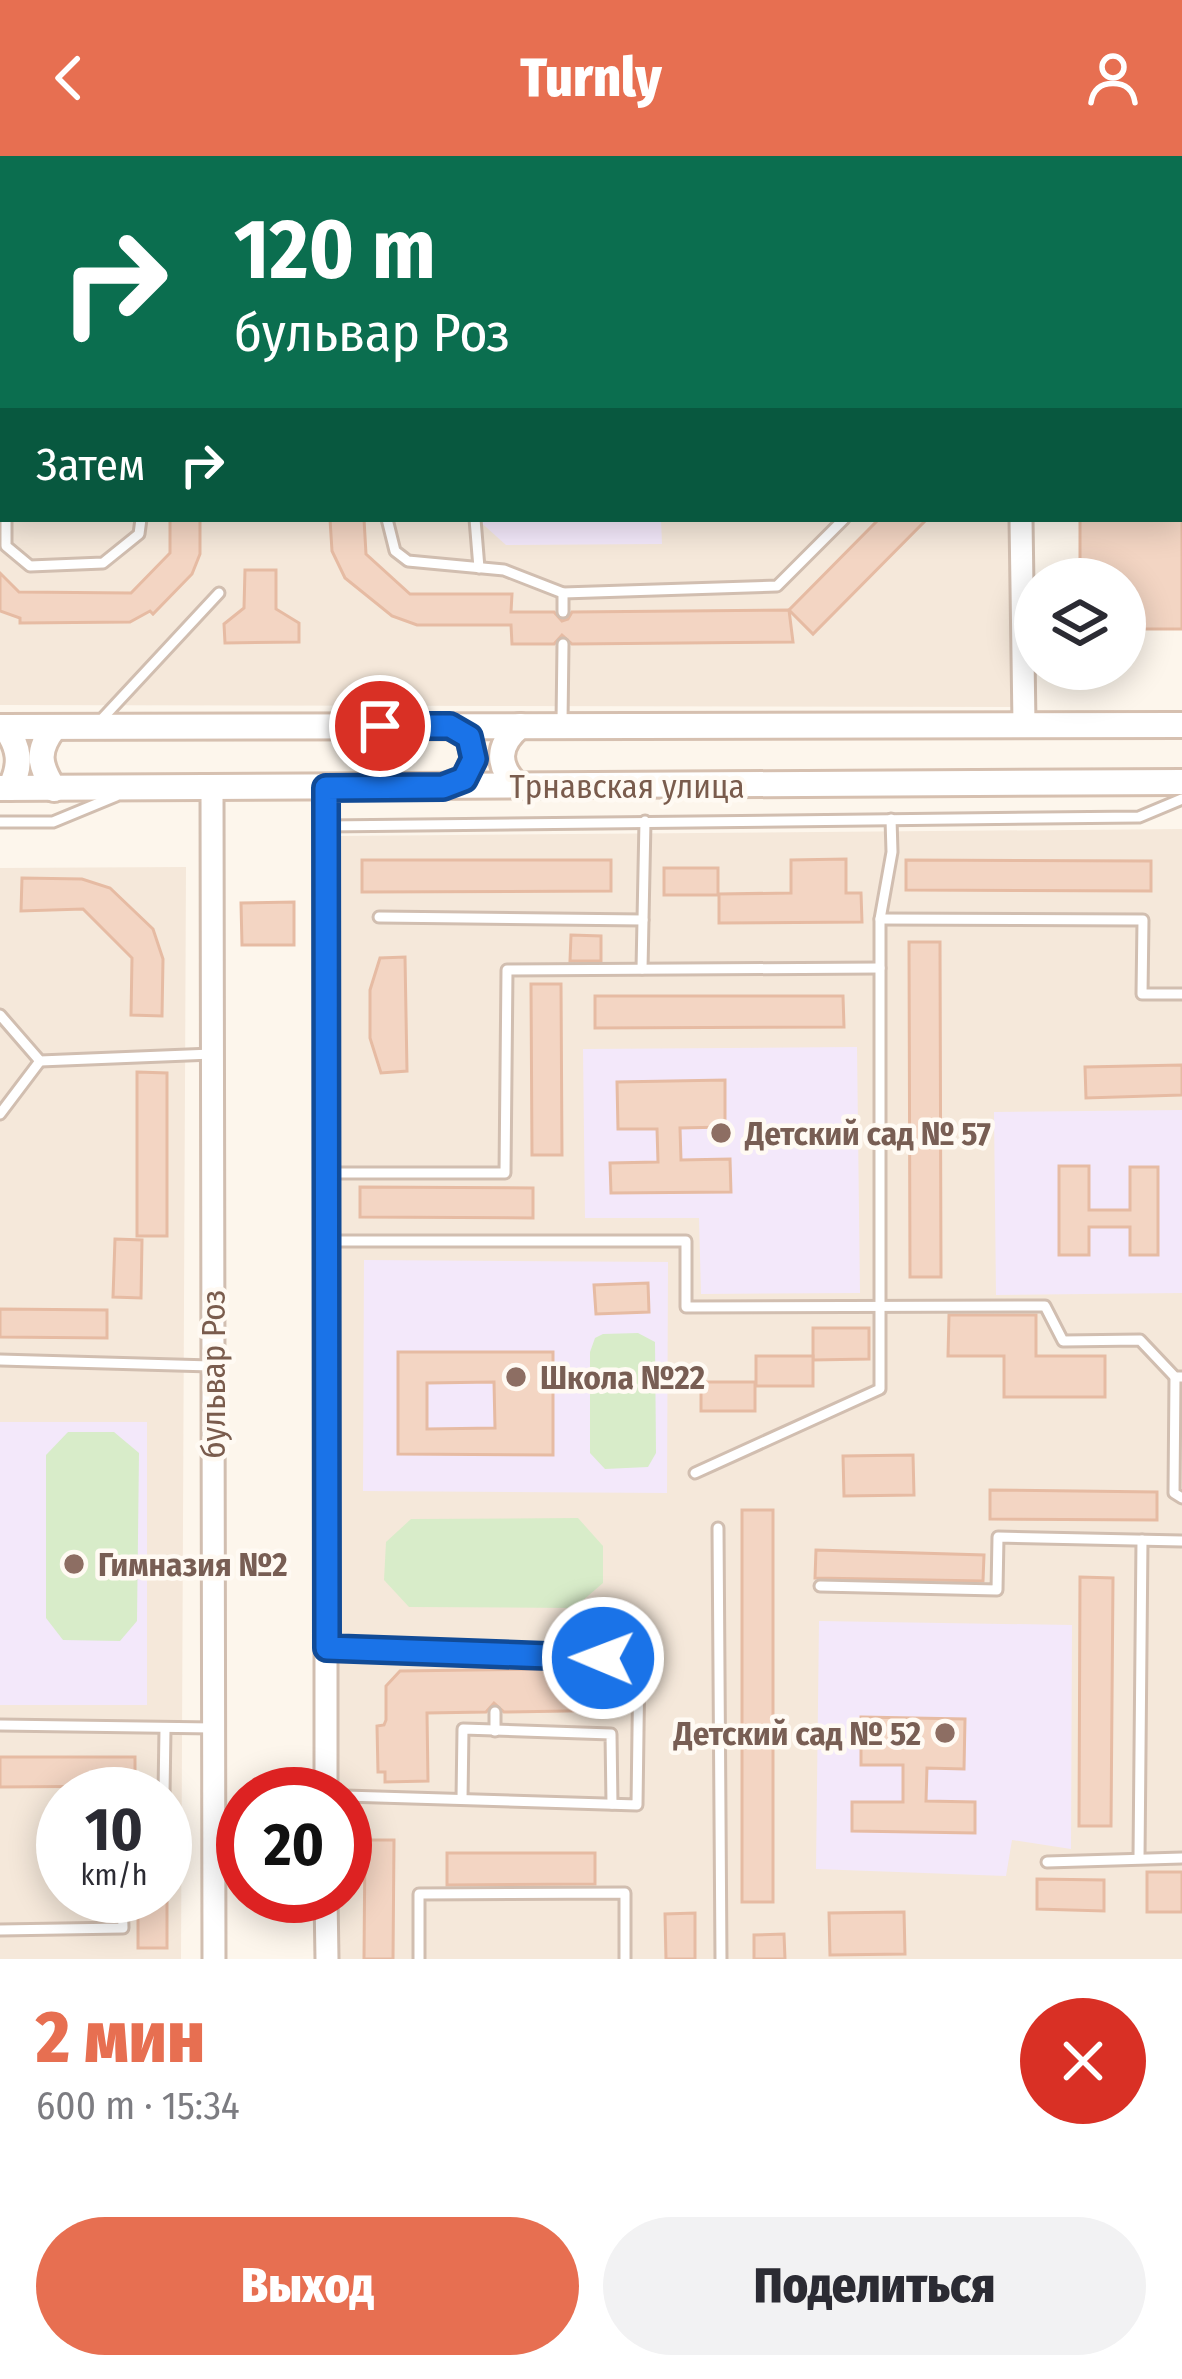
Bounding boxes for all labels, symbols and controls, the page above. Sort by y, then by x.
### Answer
icon: back [36,45,102,111]
icon: person [1080,45,1146,111]
text: Turnly [520,46,662,110]
text: 120 m [234,199,436,300]
icon: right [36,204,192,360]
text: бульвар Роз [234,301,510,365]
icon: right [169,432,235,498]
text: Затем [36,438,145,492]
map controls [1014,558,1146,690]
button: layers [1014,558,1146,690]
pin [329,675,431,777]
icon: arrive [347,693,413,759]
street label: Трнавская улица [509,767,745,807]
place label: Детский сад № 57 [744,1114,991,1154]
marker: Детский сад № 57 [708,1120,734,1146]
street label: бульвар Роз [194,1290,234,1458]
place label: Школа №22 [540,1358,705,1398]
marker: Школа №22 [503,1364,529,1390]
place label: Гимназия №2 [98,1545,288,1585]
marker: Гимназия №2 [61,1551,87,1577]
position arrow [540,1595,666,1721]
place label: Детский сад № 52 [673,1714,921,1754]
marker: Детский сад № 52 [932,1720,958,1746]
speed limit sign: 20 [216,1767,372,1923]
text: 10 [85,1794,143,1866]
text: km/h [81,1857,147,1893]
text: 2 мин [36,1995,205,2081]
button: close [1020,1998,1146,2124]
text: 600 m · 15:34 [36,2083,240,2129]
button: Выход [36,2217,579,2355]
button: Поделиться [603,2217,1146,2355]

